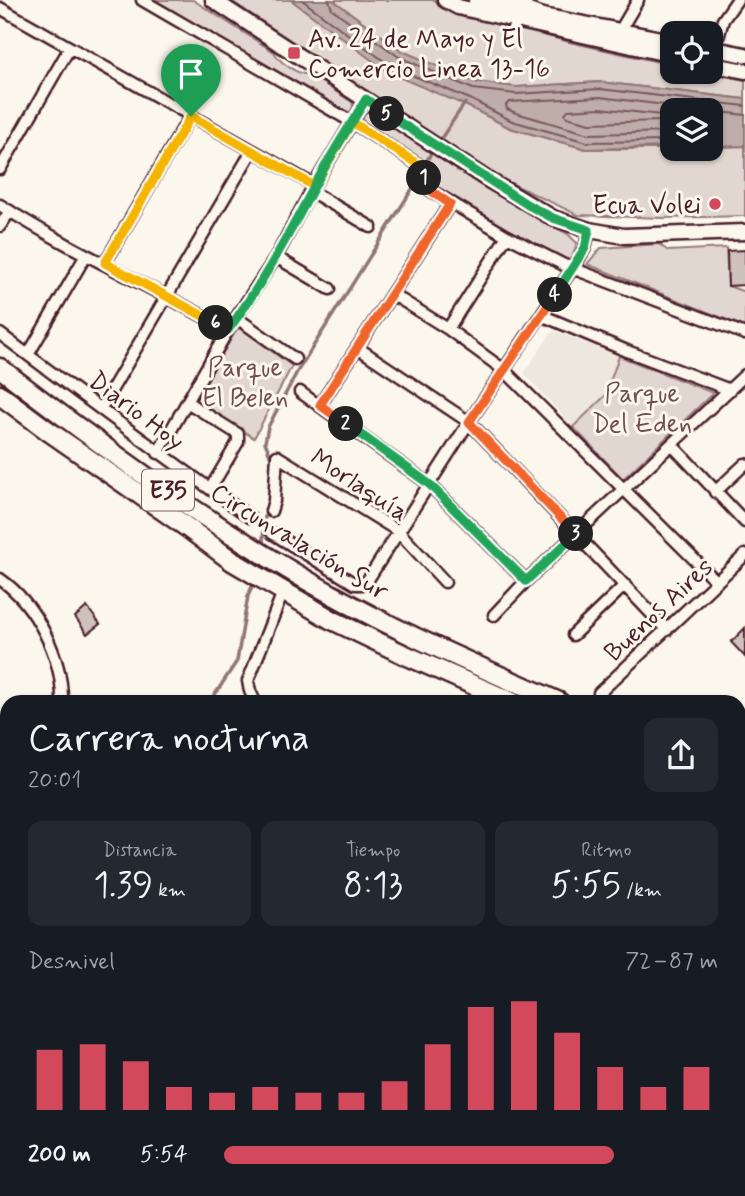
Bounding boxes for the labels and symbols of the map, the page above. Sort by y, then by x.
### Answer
place label: Av. 24 de Mayo y El Comercio Linea 13-16 [308,23,550,87]
pin [161,44,221,116]
marker: Av. 24 de Mayo y El Comercio Linea 13-16 [286,45,302,61]
pin: 5 [370,96,404,132]
pin: 1 [406,160,442,196]
place label: Ecua Volei [592,189,701,223]
marker: Ecua Volei [707,196,723,212]
pin: 4 [538,278,572,312]
pin: 6 [198,306,234,340]
park label: Parque El Belen [202,352,288,416]
street label: Diario Hoy [81,364,191,459]
park label: Parque Del Eden [592,378,692,442]
pin: 2 [328,406,364,442]
street label: Morlaquía [303,441,415,530]
road number: E35 [142,470,194,510]
street label: Circunvalación Sur [204,476,395,610]
pin: 3 [558,516,594,552]
street label: Buenos Aires [597,551,721,670]

